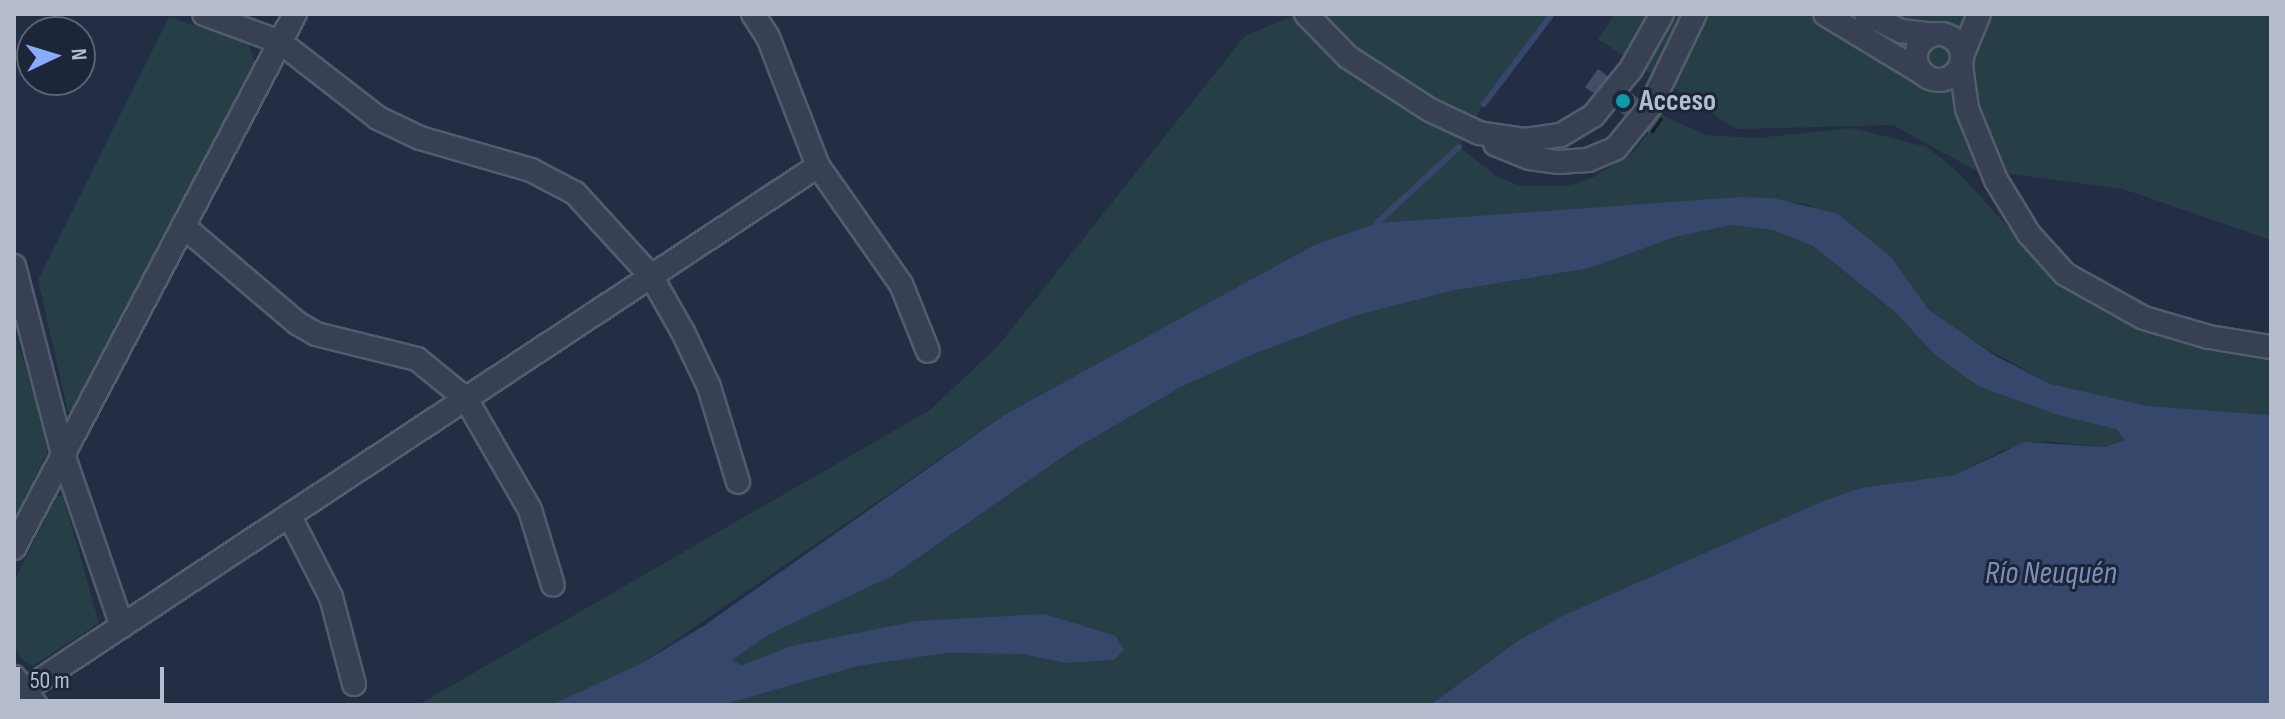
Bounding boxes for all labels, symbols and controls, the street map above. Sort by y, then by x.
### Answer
north arrow [16,16,96,96]
text: N [65,48,92,61]
place label: Acceso [1639,83,1716,119]
marker: Acceso [1614,92,1632,110]
water label: Río Neuquén [1985,555,2117,593]
scale bar [20,651,168,701]
text: 50 m [30,666,70,695]

